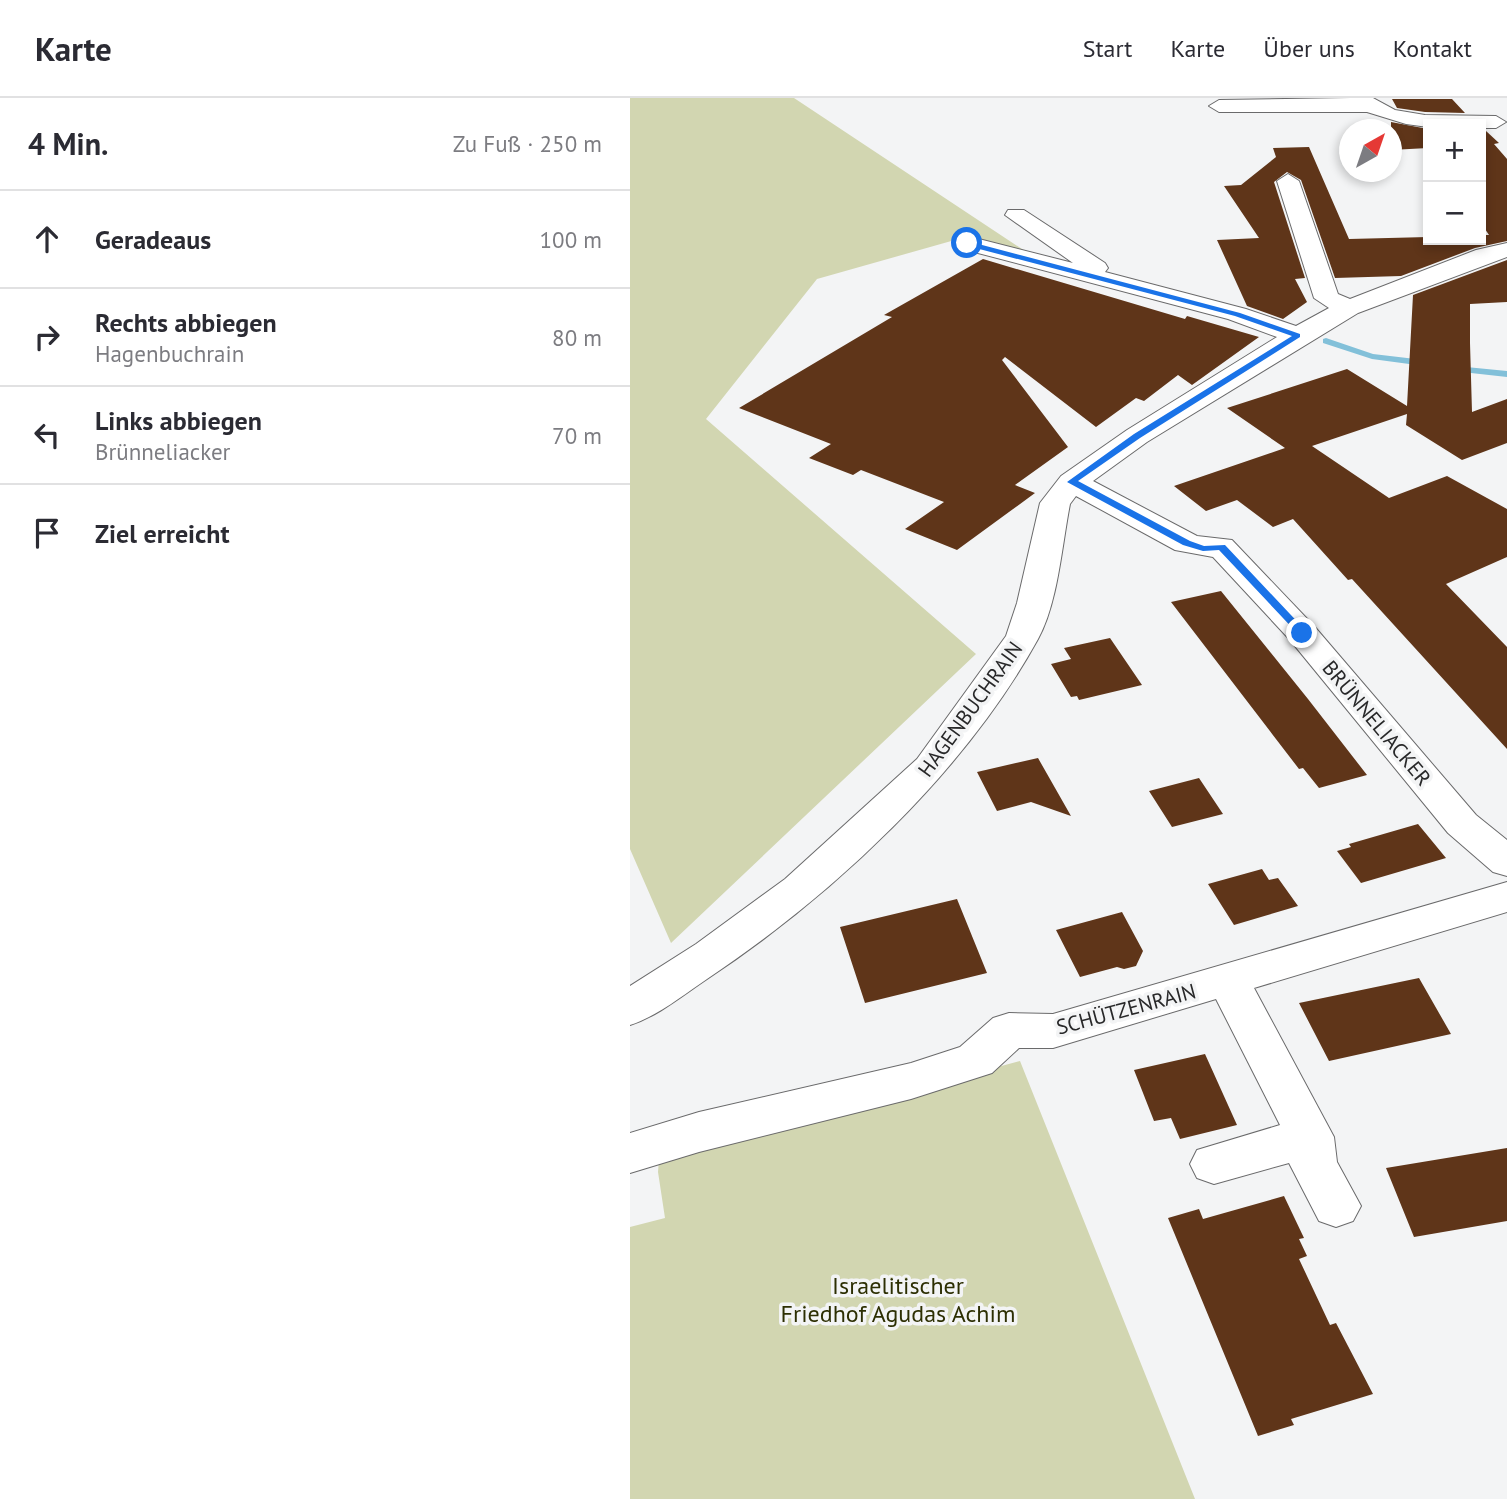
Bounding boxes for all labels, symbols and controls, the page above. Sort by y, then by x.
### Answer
text: Karte [35,27,112,70]
text: Start [1083,33,1132,64]
text: Karte [1170,33,1225,64]
text: Über uns [1263,33,1355,64]
text: Kontakt [1393,33,1472,64]
north arrow [1339,119,1402,182]
map controls [1423,119,1486,245]
button: + [1423,119,1486,182]
text: 4 Min. [28,124,108,163]
text: Zu Fuß · 250 m [453,129,602,158]
button: − [1423,182,1486,245]
icon: ahead [28,220,66,258]
text: Geradeaus [95,223,211,256]
text: 100 m [540,225,602,254]
route start [951,227,982,258]
text: Rechts abbiegen [95,306,277,339]
icon: right [28,318,66,356]
text: 80 m [552,323,602,352]
text: Hagenbuchrain [95,339,244,368]
text: Links abbiegen [95,404,262,437]
icon: left [28,416,66,454]
text: 70 m [552,421,602,450]
text: Brünneliacker [95,437,230,466]
icon: arrive [28,514,66,552]
text: Ziel erreicht [95,517,230,550]
route end [1286,617,1317,648]
street label: HAGENBUCHRAIN [912,636,1028,782]
street label: BRÜNNELIACKER [1317,655,1437,791]
street label: SCHÜTZENRAIN [1053,977,1199,1041]
park label: Israelitischer Friedhof Agudas Achim [781,1270,1015,1329]

